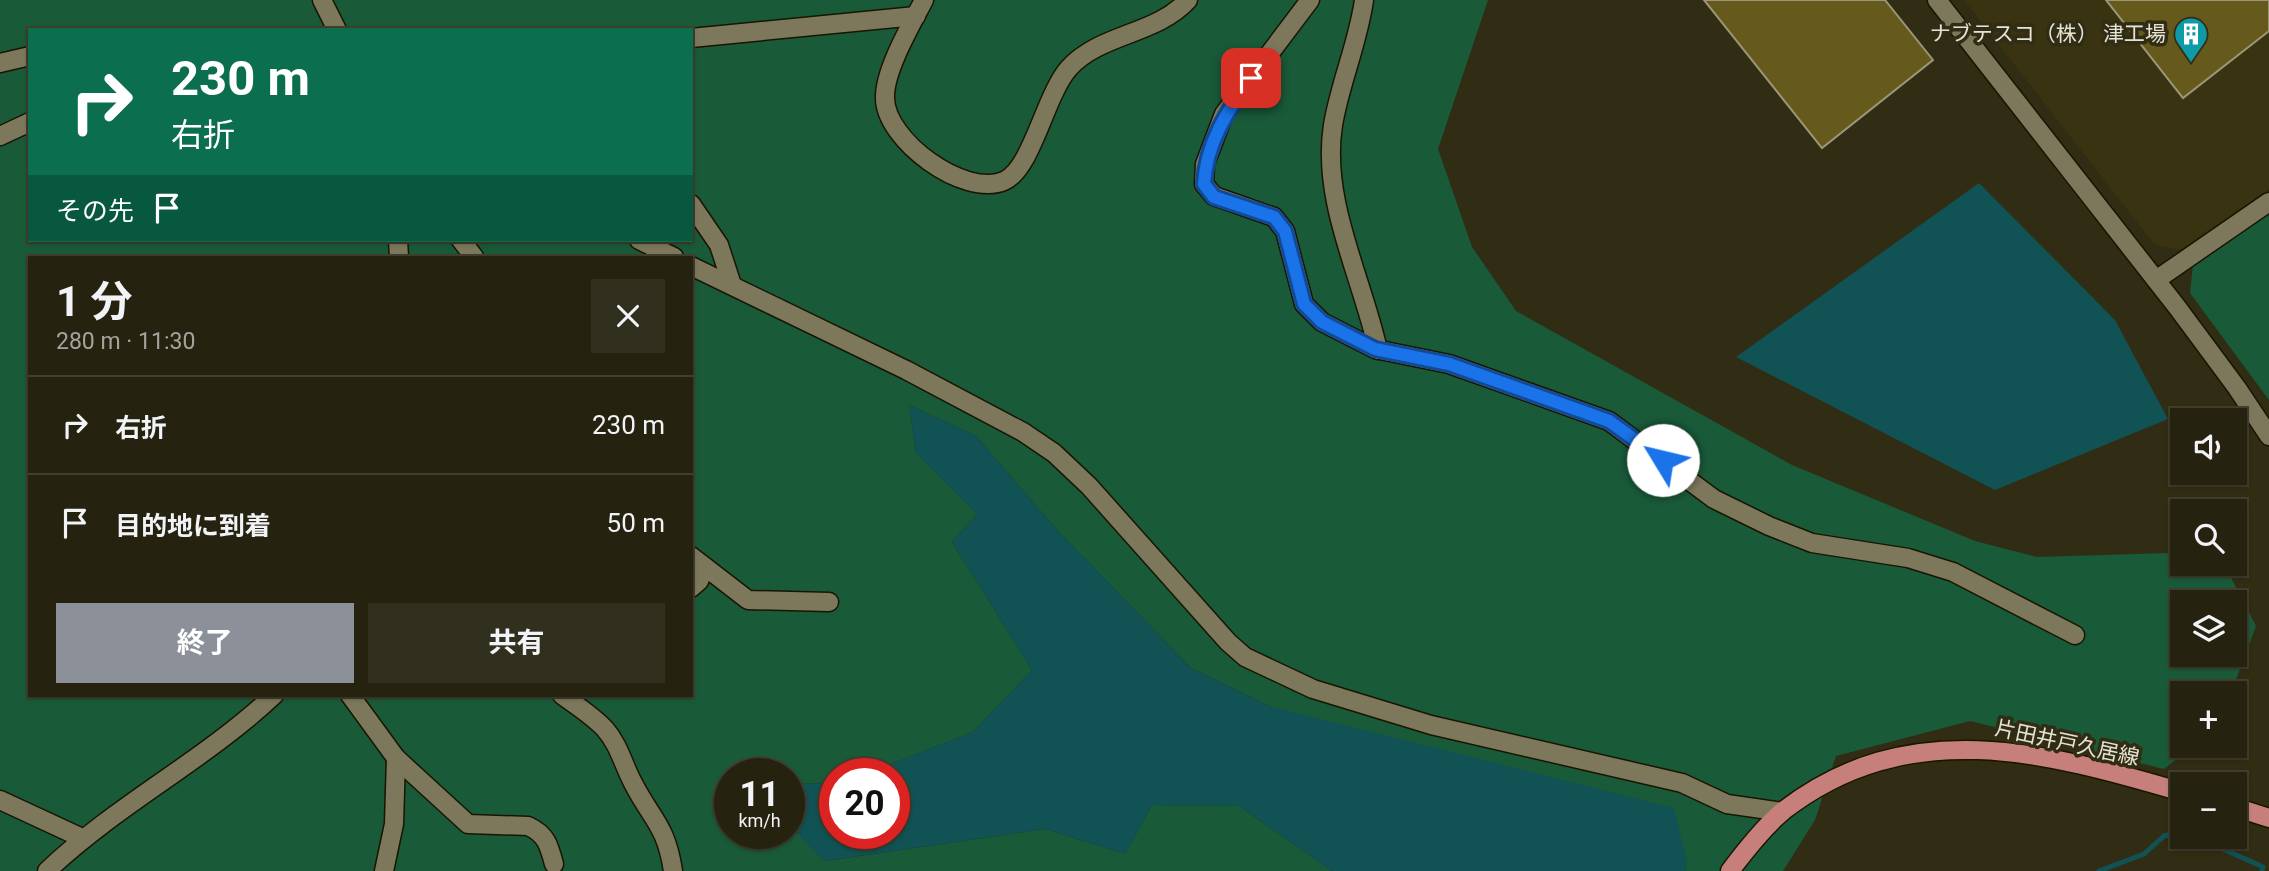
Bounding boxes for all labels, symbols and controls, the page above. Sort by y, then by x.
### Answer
building icon: ナブテスコ（株） 津工場 [2172,15,2210,64]
place label: ナブテスコ（株） 津工場 [1930,22,2166,46]
pin [1221,48,1281,108]
text: 230 m [171,50,310,107]
icon: right [56,56,147,147]
icon: arrive [1232,59,1270,97]
text: 右折 [171,116,235,154]
icon: arrive [148,189,186,227]
text: その先 [56,196,134,226]
text: 1 分 [56,277,133,326]
button: close [591,279,665,353]
text: 280 m · 11:30 [56,328,195,355]
icon: right [56,406,94,444]
map controls [2170,408,2247,849]
button: sound [2170,408,2247,485]
text: 230 m [592,410,665,440]
text: 右折 [115,413,167,443]
position arrow [1626,423,1700,497]
button: search [2170,499,2247,576]
icon: arrive [56,504,94,542]
text: 50 m [607,508,665,538]
text: 目的地に到着 [115,511,271,541]
button: layers [2170,590,2247,667]
button: 終了 [56,603,354,683]
button: 共有 [368,603,665,683]
button: + [2170,681,2247,758]
street label: 片田井戸久居線 [1993,716,2141,770]
speed limit sign: 20 [819,758,910,849]
button: − [2170,772,2247,849]
text: 11 [739,774,780,815]
text: km/h [738,810,781,831]

